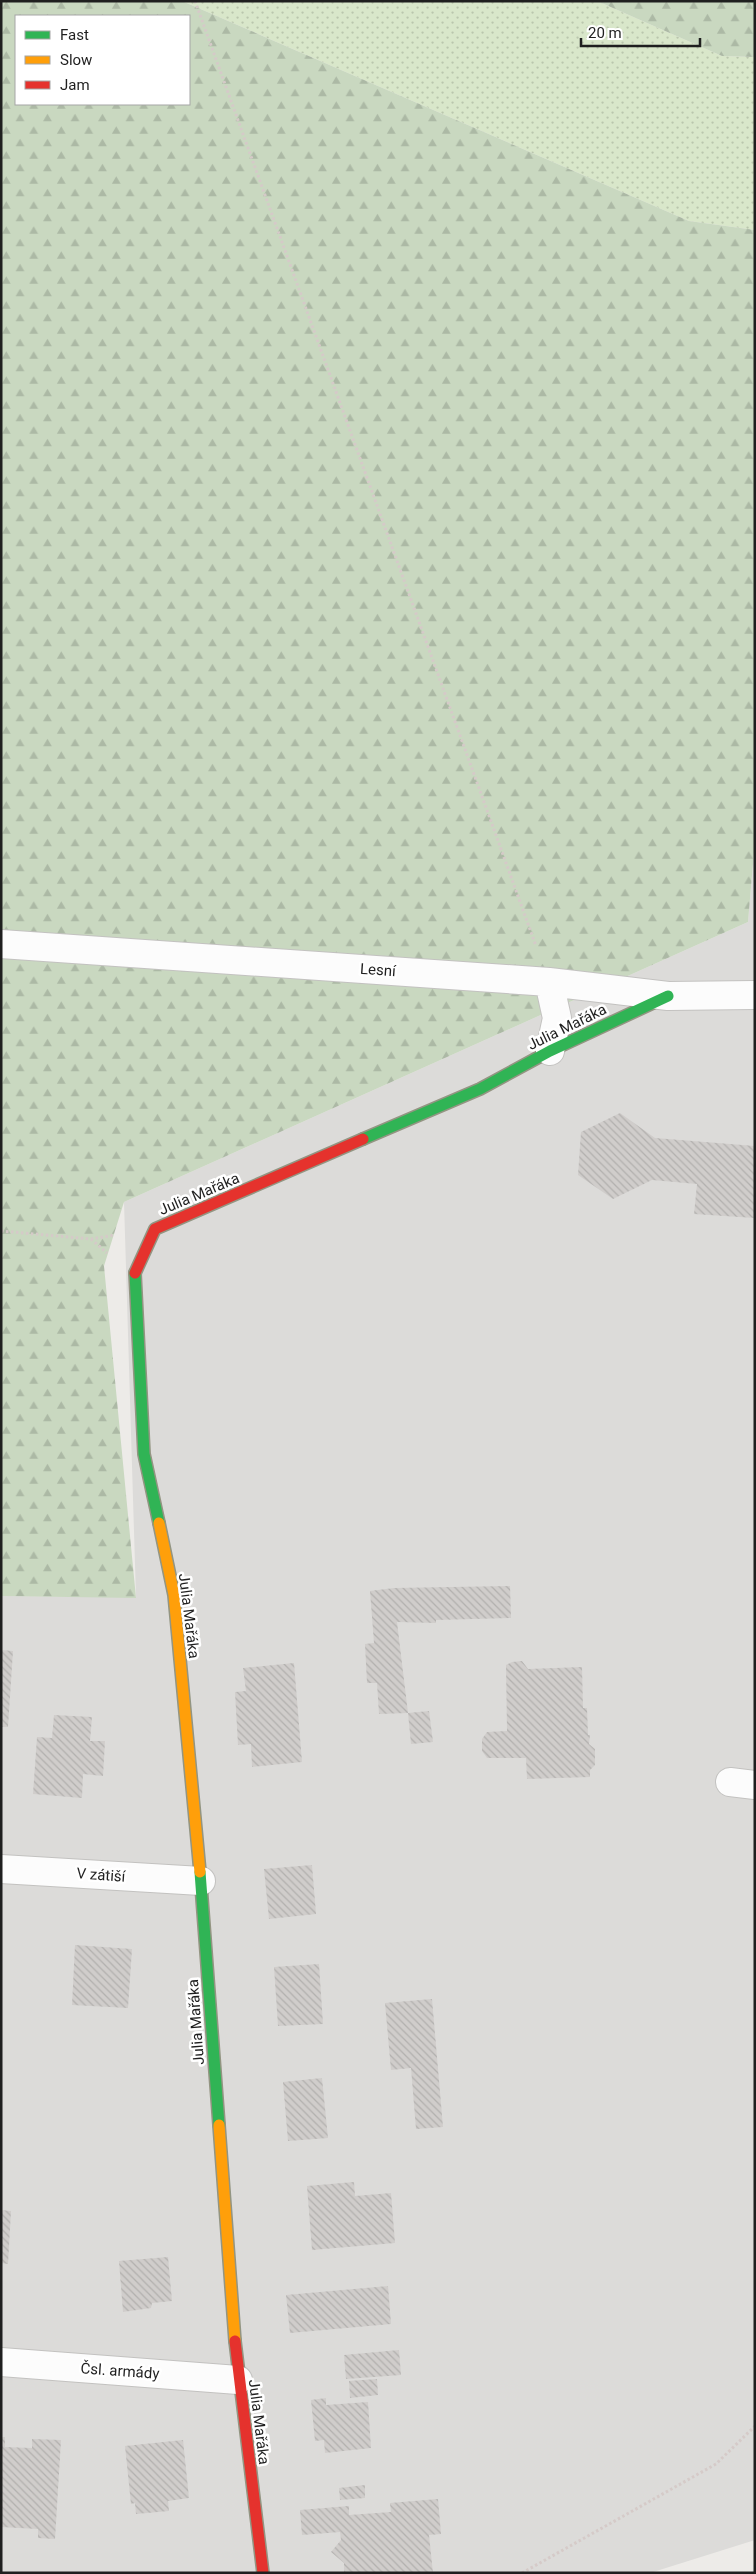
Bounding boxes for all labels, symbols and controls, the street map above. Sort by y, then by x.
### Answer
legend [15,15,190,105]
scale bar [581,15,700,47]
text: 20 m [588,24,622,42]
text: Fast [60,26,89,44]
text: Slow [60,51,92,69]
text: Jam [60,76,90,94]
street label: Lesní [360,960,398,980]
street label: Julia Mařáka [525,1000,609,1054]
street label: Julia Mařáka [156,1169,242,1219]
street label: Julia Mařáka [175,1572,203,1660]
street label: V zátiší [76,1864,127,1886]
street label: Julia Mařáka [184,1979,208,2065]
street label: Čsl. armády [80,2359,160,2383]
street label: Julia Mařáka [245,2378,273,2466]

